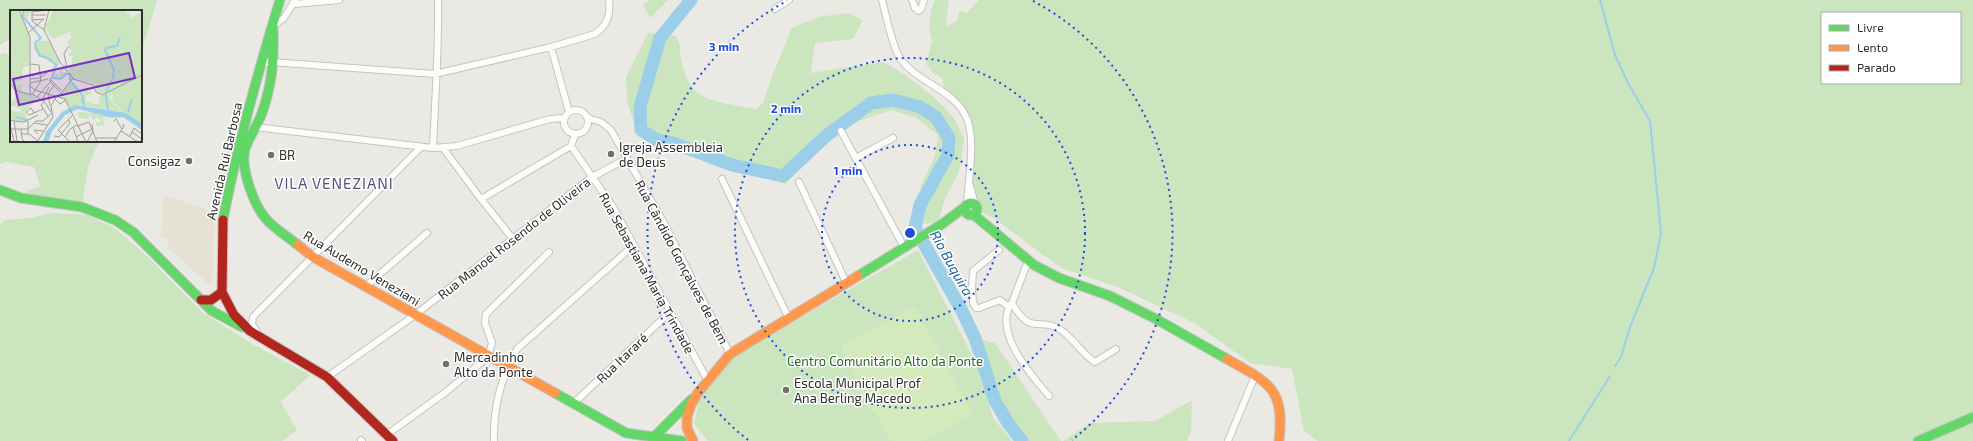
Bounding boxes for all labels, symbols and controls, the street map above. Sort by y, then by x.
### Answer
inset map [10,10,142,142]
legend [1821,12,1961,84]
text: Livre [1857,20,1884,34]
text: 3 min [709,39,739,53]
text: Lento [1857,40,1888,54]
text: Parado [1857,60,1896,74]
street label: Avenida Rui Barbosa [203,101,245,221]
text: 2 min [771,101,801,115]
place label: Igreja Assembleia de Deus [619,139,723,170]
place label: BR [279,147,295,163]
marker: Igreja Assembleia de Deus [606,149,616,159]
marker: BR [266,150,276,160]
place label: Consigaz [128,153,181,169]
marker: Consigaz [184,156,194,166]
text: 1 min [834,163,862,177]
street label: Rua Manoel Rosendo de Oliveira [435,173,593,303]
district label: VILA VENEZIANI [274,174,394,192]
street label: Rua Cândido Gonçalves de Bem [631,177,732,347]
street label: Rua Sebastiana Maria Trindade [596,190,698,356]
centre of rings [903,226,917,240]
street label: Rua Audemo Veneziani [301,227,423,309]
water label: Rio Buquira [927,227,977,299]
street label: Rua Itararé [593,330,651,386]
place label: Mercadinho Alto da Ponte [454,349,533,380]
park label: Centro Comunitário Alto da Ponte [787,353,983,369]
marker: Mercadinho Alto da Ponte [441,359,451,369]
place label: Escola Municipal Prof Ana Berling Macedo [794,375,922,406]
marker: Escola Municipal Prof Ana Berling Macedo [781,385,791,395]

